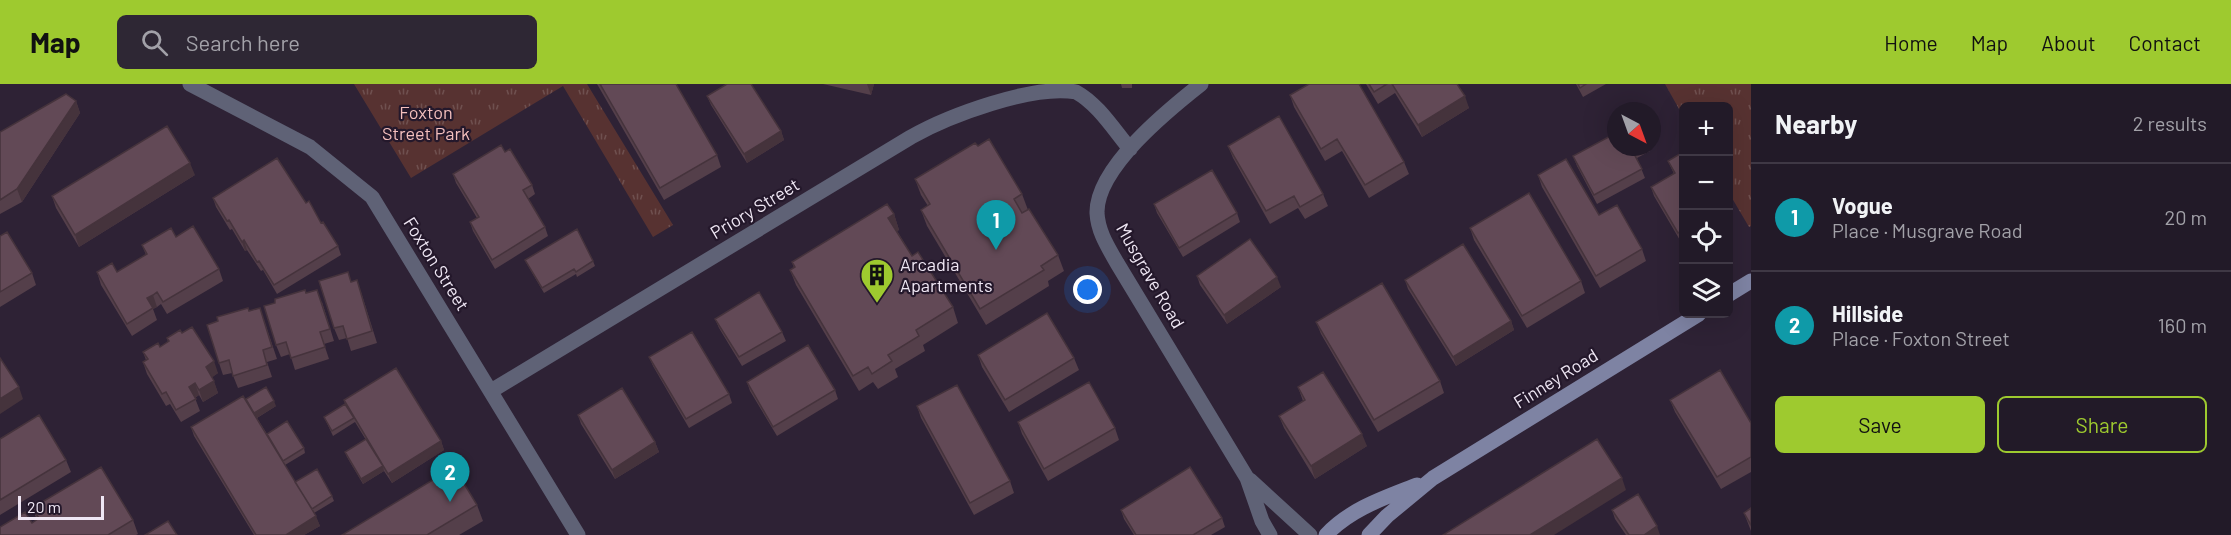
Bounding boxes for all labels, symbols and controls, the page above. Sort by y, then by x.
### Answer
search box [117,15,537,69]
text: Map [30,25,81,59]
icon: search [138,26,171,59]
text: Search here [186,29,300,55]
text: Home [1884,30,1938,55]
text: Map [1971,30,2008,55]
text: About [2041,30,2096,55]
text: Contact [2129,30,2201,55]
park label: Foxton Street Park [382,101,470,144]
north arrow [1607,102,1661,156]
map controls [1679,102,1733,318]
button: + [1679,102,1733,156]
text: Nearby [1775,108,1857,139]
text: 2 results [2133,111,2207,135]
button: − [1679,156,1733,210]
street label: Priory Street [706,173,803,243]
text: Vogue [1832,192,1893,218]
pin: 1 [976,200,1016,250]
text: 1 [1791,205,1798,229]
text: 20 m [2164,205,2207,229]
button: locate [1679,210,1733,264]
street label: Foxton Street [399,213,474,314]
text: Place · Musgrave Road [1832,218,2023,242]
street label: Musgrave Road [1112,219,1190,332]
place label: Arcadia Apartments [900,253,993,296]
building icon: Arcadia Apartments [859,257,895,304]
button: layers [1679,264,1733,318]
your location [1073,275,1102,304]
text: Hillside [1832,300,1903,326]
text: 2 [1789,313,1800,337]
text: 160 m [2158,313,2207,337]
text: Place · Foxton Street [1832,326,2010,350]
street label: Finney Road [1509,344,1602,413]
button: Save [1775,396,1985,453]
button: Share [1997,396,2207,453]
pin: 2 [430,452,470,502]
scale bar [18,493,104,520]
text: 20 m [27,497,61,516]

